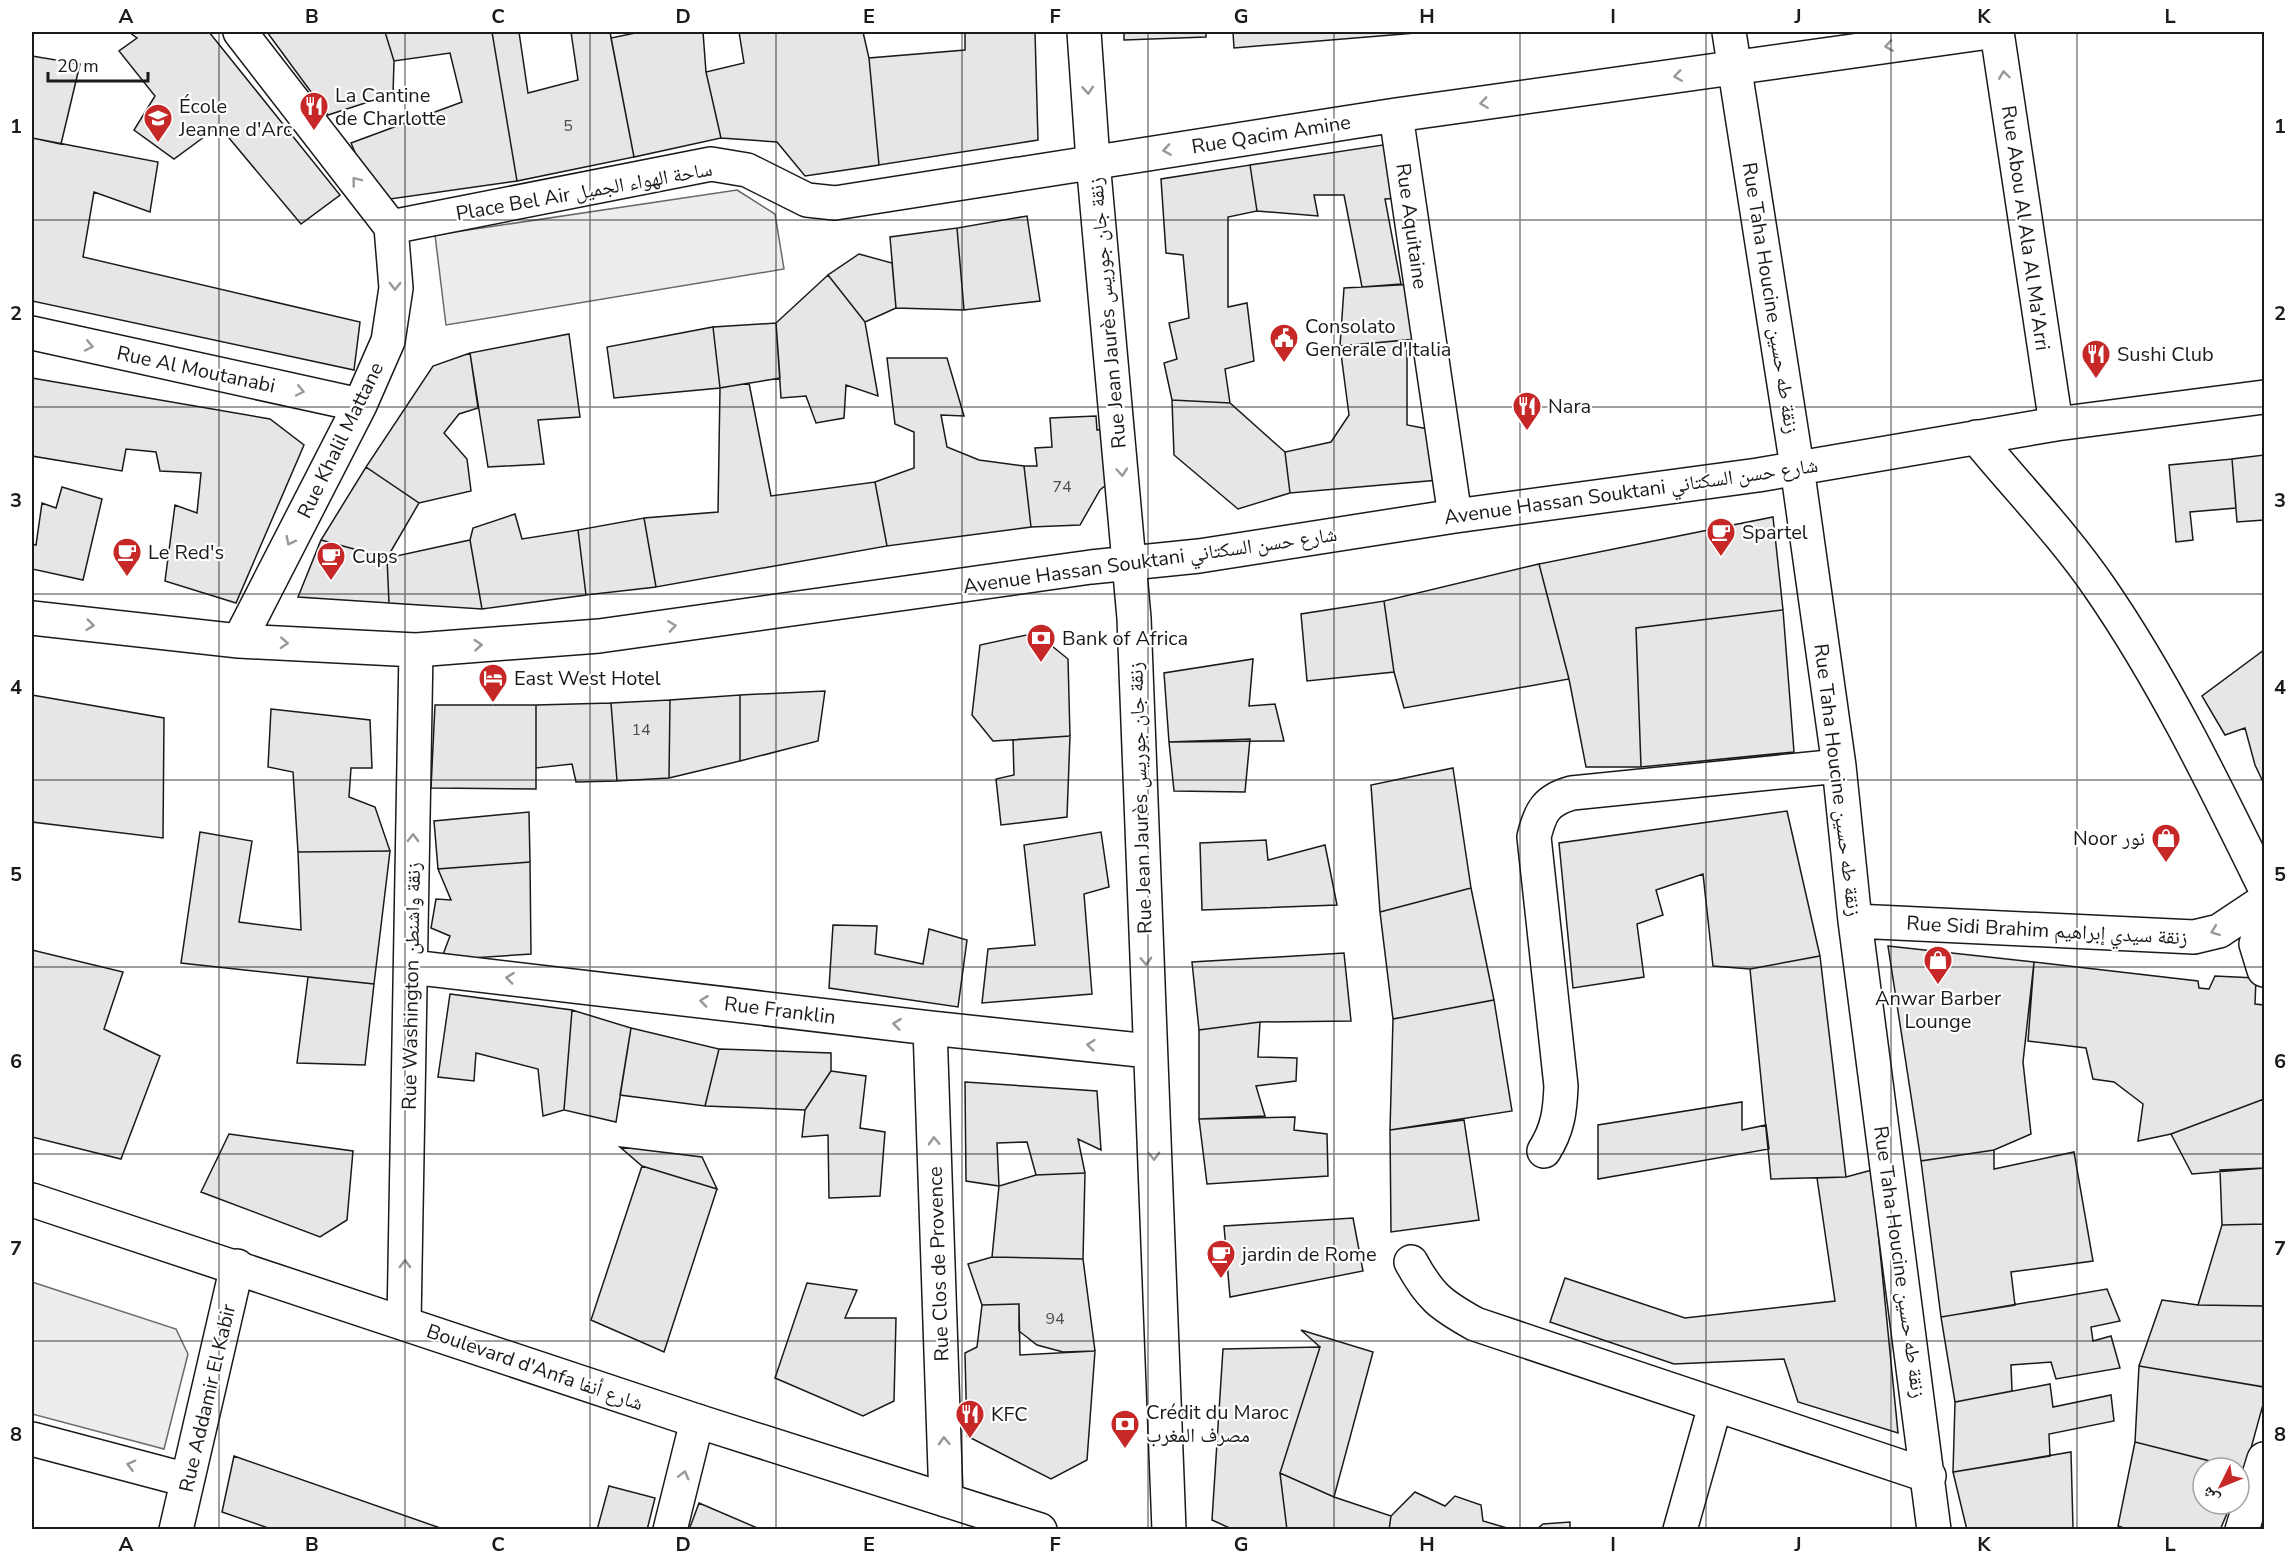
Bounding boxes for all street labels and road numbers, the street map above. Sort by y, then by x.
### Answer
street label: Rue Abou Al Ala Al Ma'Arri [1995,104,2056,352]
street label: Rue Qacim Amine [1190,109,1353,160]
street label: Place Bel Air ساحة الهواء الجميل [454,156,715,227]
street label: Rue Taha Houcine زنقة طه حسين [1736,160,1805,436]
street label: Rue Aquitaine [1389,161,1434,291]
street label: Rue Jean Jaurès زنقة جان جوريس [1082,176,1133,450]
street label: Rue Al Moutanabi [114,340,278,399]
street label: Rue Khalil Mattane [291,358,390,523]
street label: Avenue Hassan Souktani شارع حسن السكتاني [1442,452,1820,533]
street label: Avenue Hassan Souktani شارع حسن السكتاني [961,521,1339,602]
street label: Rue Taha Houcine زنقة طه حسين [1807,642,1868,918]
street label: Rue Jean Jaurès زنقة جان جوريس [1122,662,1159,934]
street label: Rue Washington زنقة واشنطن [396,862,427,1110]
street label: Rue Sidi Brahim زنقة سيدي إبراهيم [1905,910,2188,953]
street label: Rue Franklin [723,990,837,1031]
street label: Rue Taha Houcine زنقة طه حسين [1867,1124,1932,1400]
street label: Rue Clos de Provence [922,1166,955,1362]
street label: Rue Addamir El Kabir [173,1301,242,1495]
street label: Boulevard d'Anfa شارع أنفا [423,1318,647,1417]

